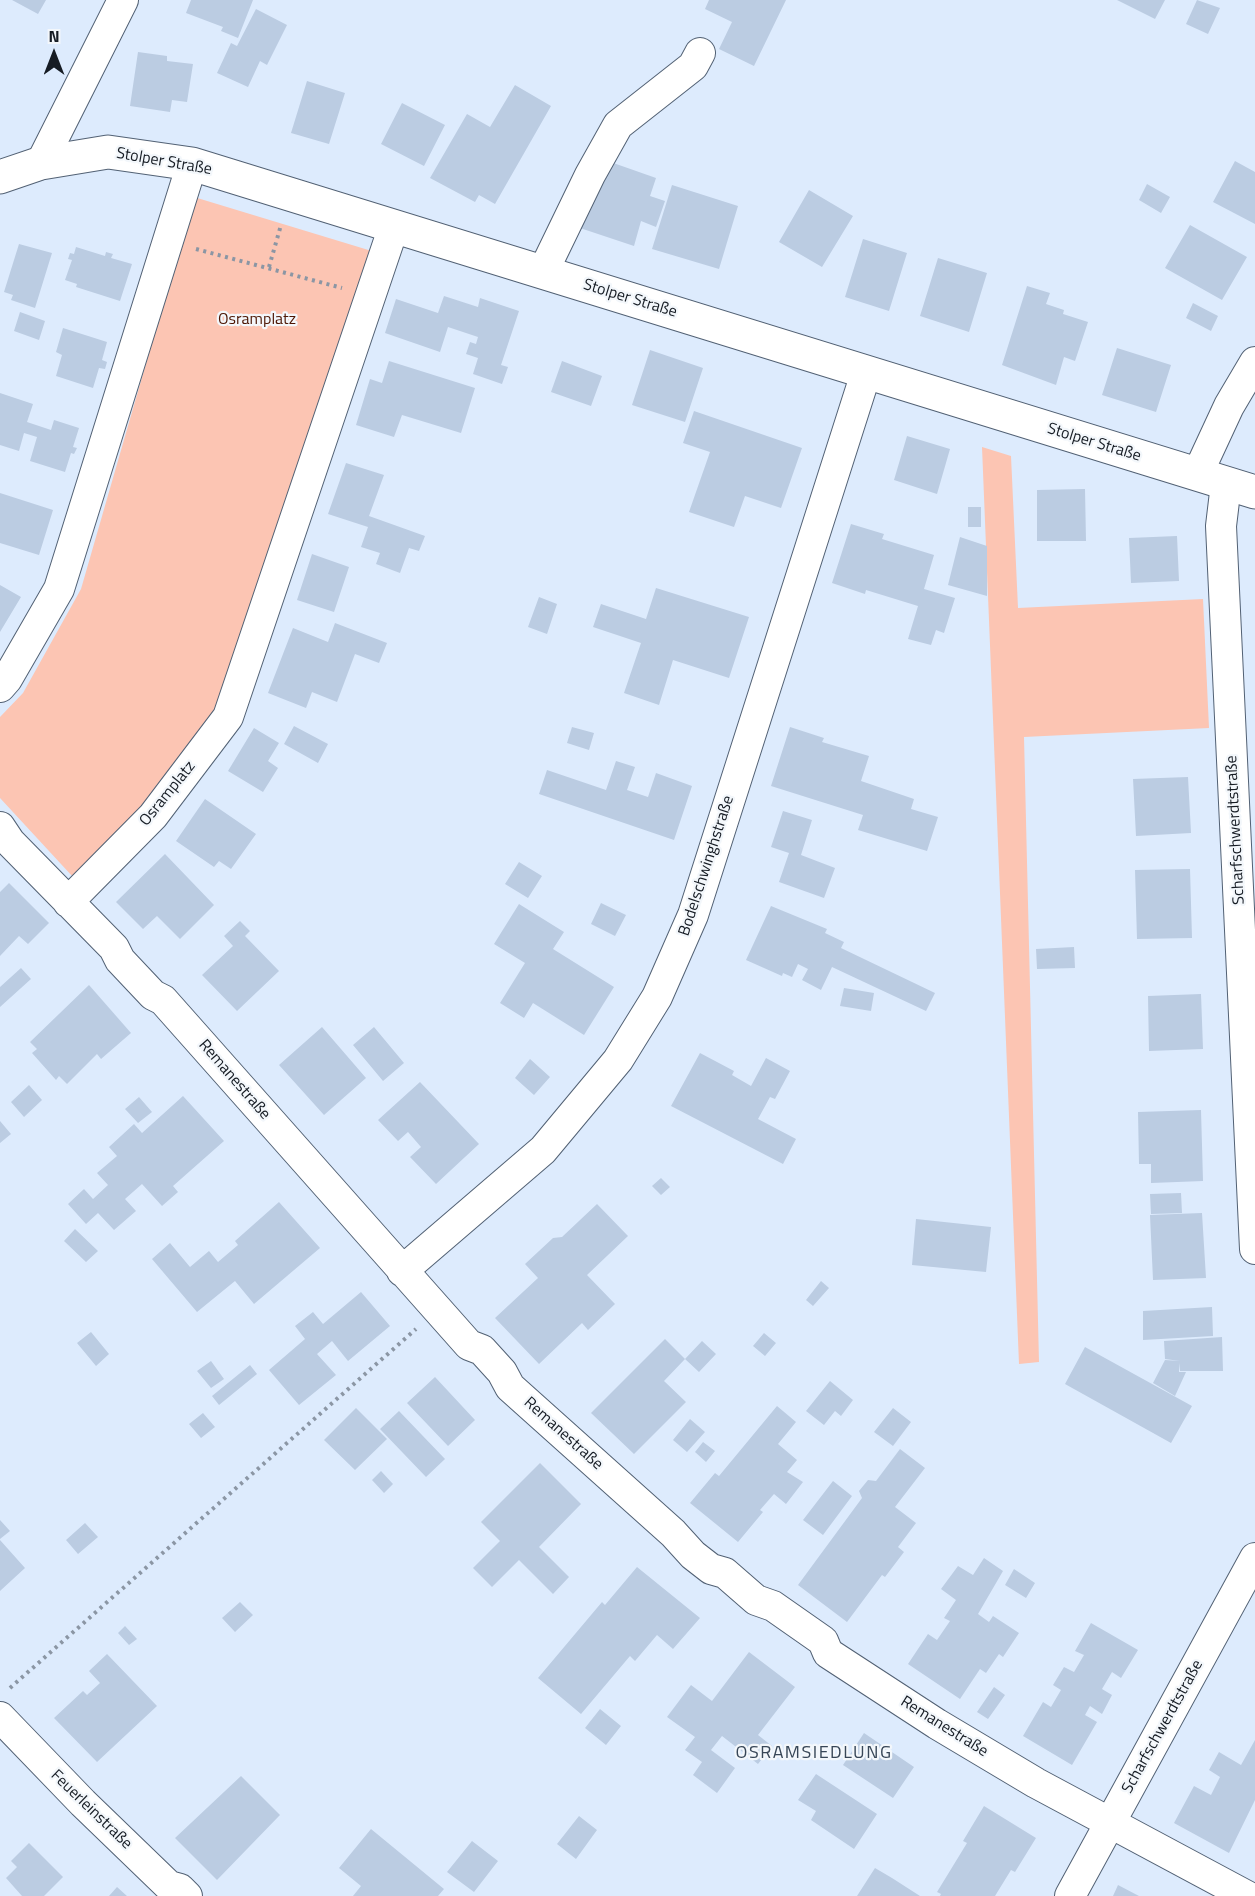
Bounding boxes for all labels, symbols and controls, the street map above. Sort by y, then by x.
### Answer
north arrow [24,24,84,84]
text: N [48,24,60,48]
street label: Stolper Straße [115,144,213,180]
street label: Stolper Straße [581,276,679,322]
park label: Osramplatz [218,310,296,330]
street label: Stolper Straße [1045,420,1143,466]
street label: Scharfschwerdtstraße [1223,755,1249,905]
street label: Osramplatz [136,758,200,830]
street label: Bodelschwinghstraße [675,793,739,939]
street label: Remanestraße [194,1036,274,1124]
street label: Remanestraße [520,1394,606,1474]
street label: Scharfschwerdtstraße [1118,1657,1208,1797]
street label: Remanestraße [897,1692,991,1762]
district label: OSRAMSIEDLUNG [736,1743,892,1765]
street label: Feuerleinstraße [46,1766,136,1854]

